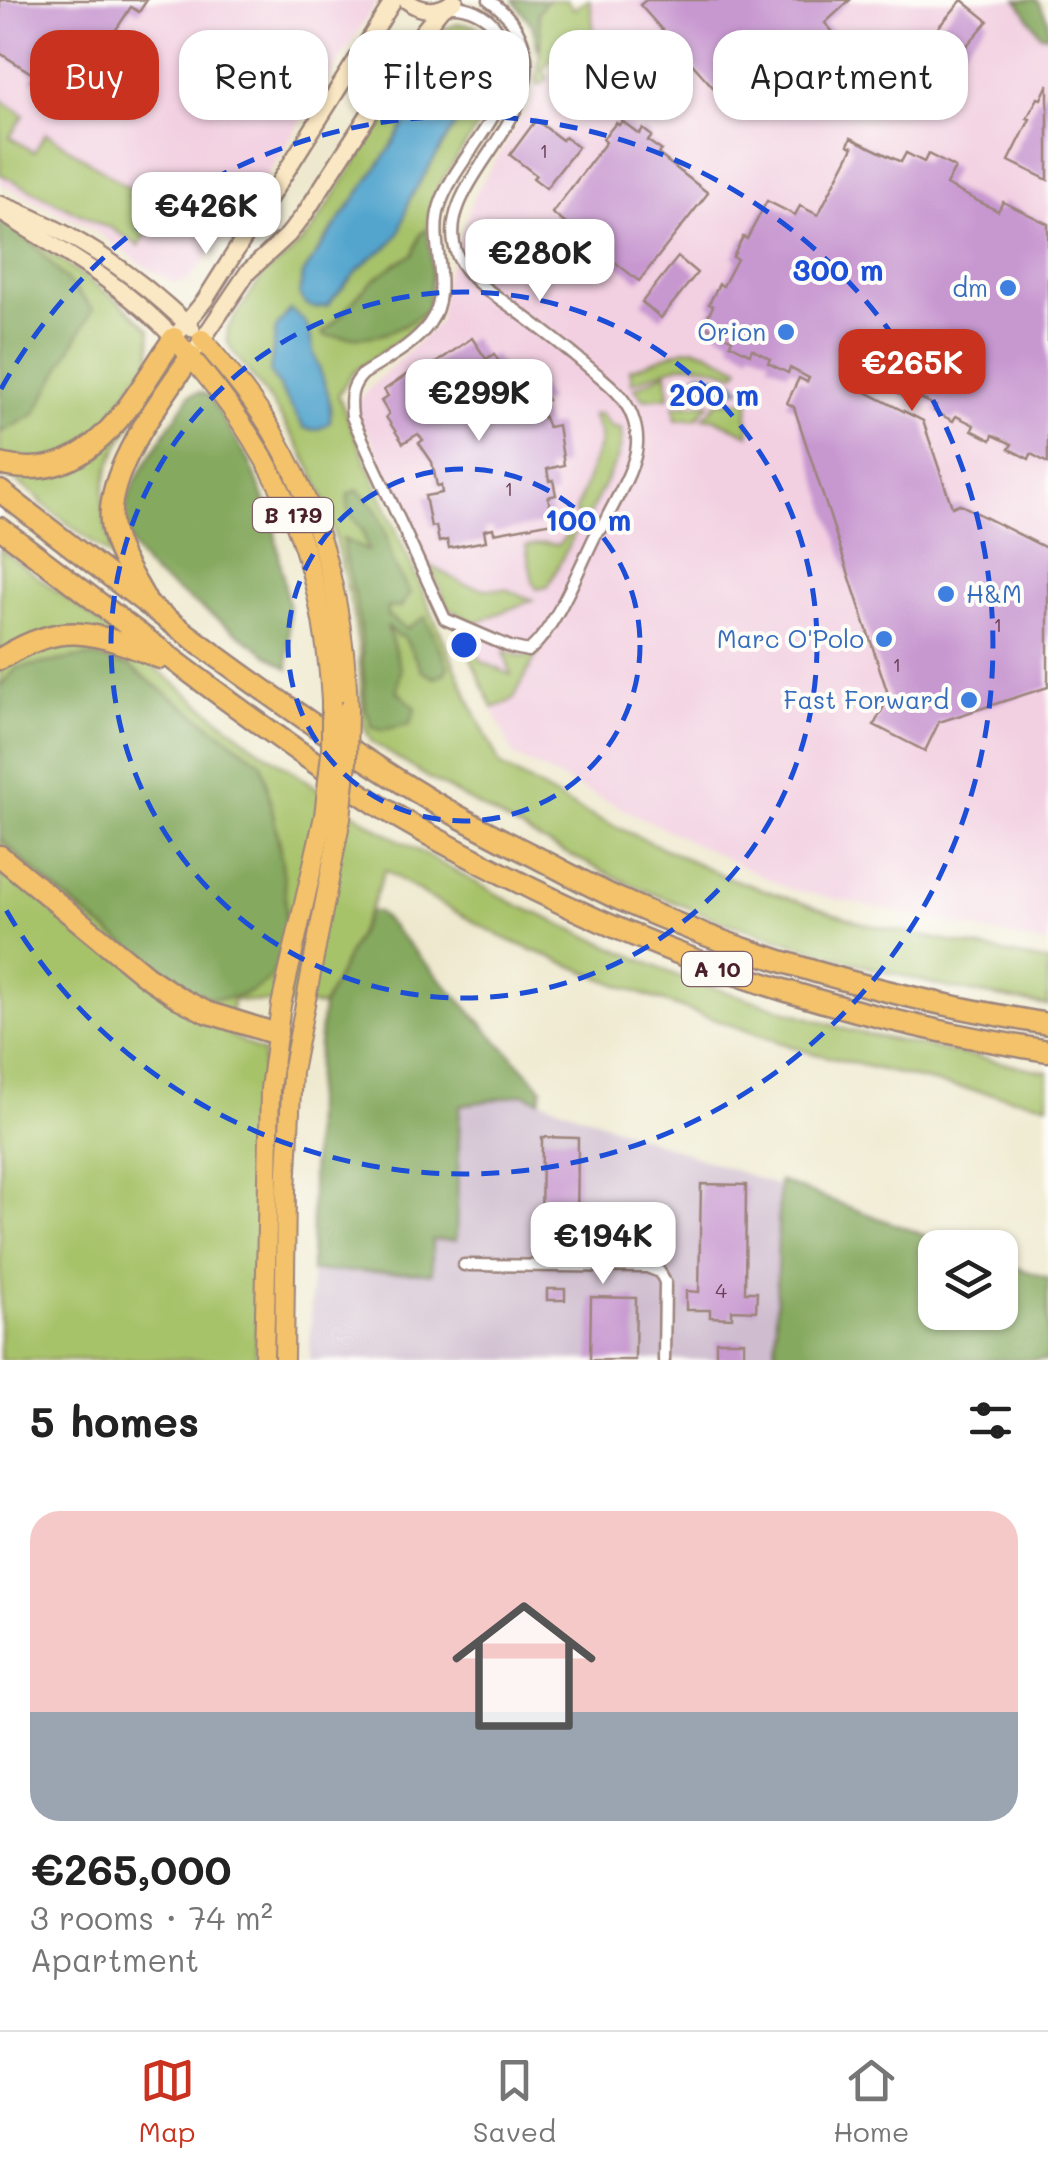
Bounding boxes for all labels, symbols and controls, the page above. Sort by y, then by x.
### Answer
chip: Buy [30,30,159,120]
chip: Rent [179,30,328,120]
chip: Filters [348,30,529,120]
chip: New [549,30,693,120]
chip: Apartment [713,30,968,120]
house number: 1 [540,137,548,163]
pin: €426K [136,172,276,257]
text: €426K [154,183,258,225]
pin: €280K [470,219,610,304]
text: €280K [487,230,593,272]
text: 300 m [792,249,884,289]
place label: dm [952,271,988,303]
marker: dm [997,277,1019,299]
place label: Orion [697,315,766,347]
marker: Orion [775,321,797,343]
pin: €265K [842,329,982,414]
text: €265K [861,340,963,382]
pin: €299K [409,359,549,444]
text: €299K [427,370,531,412]
text: 200 m [669,374,759,414]
house number: 1 [505,475,513,501]
road number: B 179 [253,498,333,532]
text: 100 m [545,499,631,539]
place label: H&M [966,577,1022,609]
marker: H&M [935,583,957,605]
house number: 1 [994,611,1002,637]
place label: Marc O'Polo [717,622,864,654]
centre of rings [446,627,482,663]
marker: Marc O'Polo [873,628,895,650]
house number: 1 [893,651,901,677]
place label: Fast Forward [784,683,949,715]
marker: Fast Forward [958,689,980,711]
road number: A 10 [682,952,752,986]
pin: €194K [533,1202,673,1287]
text: €194K [553,1213,653,1255]
map controls [918,1230,1018,1330]
button: layers [918,1230,1018,1330]
house number: 4 [715,1277,727,1303]
text: 5 homes [30,1393,199,1448]
icon: filters [963,1393,1018,1448]
icon: home [434,1576,614,1756]
text: €265,000 [30,1841,231,1896]
text: 3 rooms · 74 m² [30,1896,273,1938]
text: Apartment [30,1938,199,1980]
tab: Map [139,2053,196,2149]
tab: Saved [473,2053,556,2149]
tab: Home [833,2053,909,2149]

